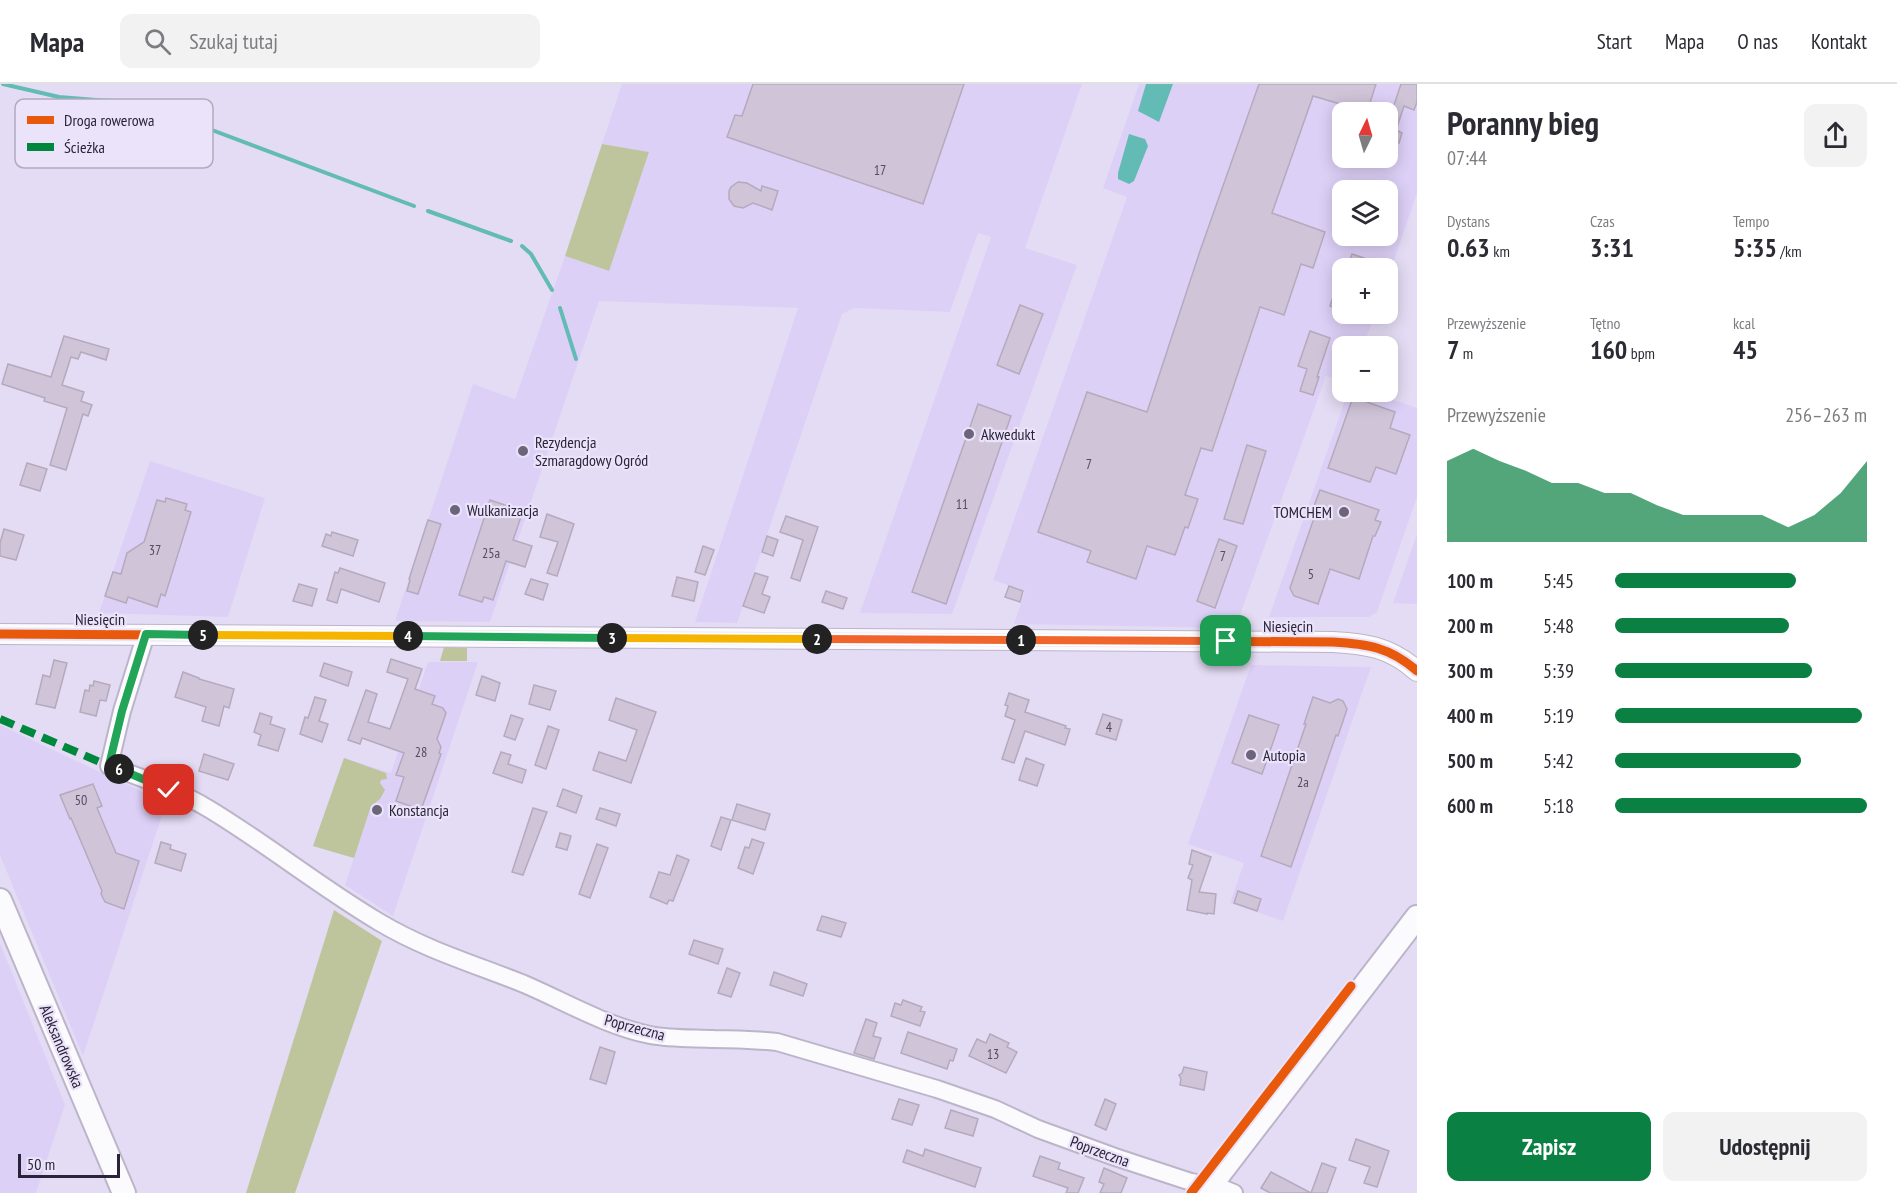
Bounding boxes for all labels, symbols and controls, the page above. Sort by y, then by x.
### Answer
search box [120,14,540,68]
text: Mapa [30,23,84,60]
icon: search [141,25,174,58]
text: Szukaj tutaj [189,27,278,55]
text: Start [1597,28,1632,55]
text: Mapa [1665,28,1704,55]
text: O nas [1737,28,1778,55]
text: Kontakt [1811,28,1867,55]
legend [15,99,213,168]
text: Poranny bieg [1447,101,1599,144]
north arrow [1332,102,1398,168]
map controls [1332,102,1398,402]
button: share [1804,104,1867,167]
text: Droga rowerowa [64,110,154,130]
text: Ścieżka [64,137,105,157]
text: 07:44 [1447,145,1487,171]
house number: 17 [874,161,886,179]
button: layers [1332,180,1398,246]
text: Dystans [1447,211,1490,231]
text: Czas [1590,211,1615,231]
text: Tempo [1733,211,1769,231]
text: 0.63 [1447,231,1490,264]
text: 3:31 [1590,231,1634,264]
text: 5:35 [1733,231,1777,264]
text: km [1490,241,1510,261]
text: /km [1777,241,1802,261]
button: + [1332,258,1398,324]
text: Przewyższenie [1447,313,1526,333]
text: Tętno [1590,313,1620,333]
text: kcal [1733,313,1755,333]
text: 7 [1447,333,1459,366]
text: 160 [1590,333,1627,366]
text: 45 [1733,333,1758,366]
button: − [1332,336,1398,402]
text: m [1459,343,1473,363]
text: bpm [1627,343,1655,363]
text: Przewyższenie [1447,402,1546,428]
text: 256–263 m [1785,402,1867,428]
place label: Akwedukt [981,424,1036,444]
marker: Akwedukt [962,427,976,441]
place label: Rezydencja Szmaragdowy Ogród [535,432,648,470]
marker: Rezydencja Szmaragdowy Ogród [516,444,530,458]
house number: 7 [1086,455,1092,473]
house number: 11 [956,495,968,513]
place label: Wulkanizacja [467,500,539,520]
place label: TOMCHEM [1274,502,1332,522]
marker: Wulkanizacja [448,503,462,517]
marker: TOMCHEM [1337,505,1351,519]
house number: 37 [149,541,161,559]
house number: 25a [482,544,500,562]
house number: 7 [1220,547,1226,565]
house number: 5 [1308,565,1314,583]
text: 100 m [1447,568,1493,594]
text: 5:45 [1543,568,1574,594]
street label: Niesięcin [75,609,125,629]
text: 200 m [1447,613,1493,639]
text: 5:48 [1543,613,1574,639]
pin [1200,615,1251,666]
street label: Niesięcin [1263,616,1313,636]
pin: 5 [188,620,218,650]
pin: 4 [393,621,423,651]
pin: 3 [597,623,627,653]
pin: 2 [802,624,832,654]
icon: arrive [1209,624,1242,657]
text: 5 [199,625,207,645]
pin: 1 [1006,625,1036,655]
text: 4 [404,626,412,646]
text: 3 [608,628,616,648]
text: 2 [813,629,821,649]
text: 1 [1017,630,1025,650]
text: 300 m [1447,658,1493,684]
text: 5:39 [1543,658,1574,684]
text: 400 m [1447,703,1493,729]
text: 5:19 [1543,703,1574,729]
house number: 4 [1106,718,1113,736]
house number: 28 [415,743,427,761]
place label: Autopia [1263,745,1306,765]
marker: Autopia [1244,748,1258,762]
text: 500 m [1447,748,1493,774]
text: 5:42 [1543,748,1574,774]
pin: 6 [104,754,134,784]
text: 6 [115,759,123,779]
pin [143,764,194,815]
icon: check [152,773,185,806]
house number: 2a [1297,773,1309,791]
house number: 50 [75,791,87,809]
text: 600 m [1447,793,1493,819]
text: 5:18 [1543,793,1574,819]
place label: Konstancja [389,800,449,820]
marker: Konstancja [370,803,384,817]
street label: Aleksandrowska [36,1001,88,1091]
street label: Poprzeczna [603,1009,667,1045]
house number: 13 [987,1045,999,1063]
button: Zapisz [1447,1112,1651,1181]
button: Udostępnij [1663,1112,1867,1181]
street label: Poprzeczna [1068,1131,1132,1171]
scale bar [18,1151,120,1178]
text: 50 m [27,1154,55,1174]

